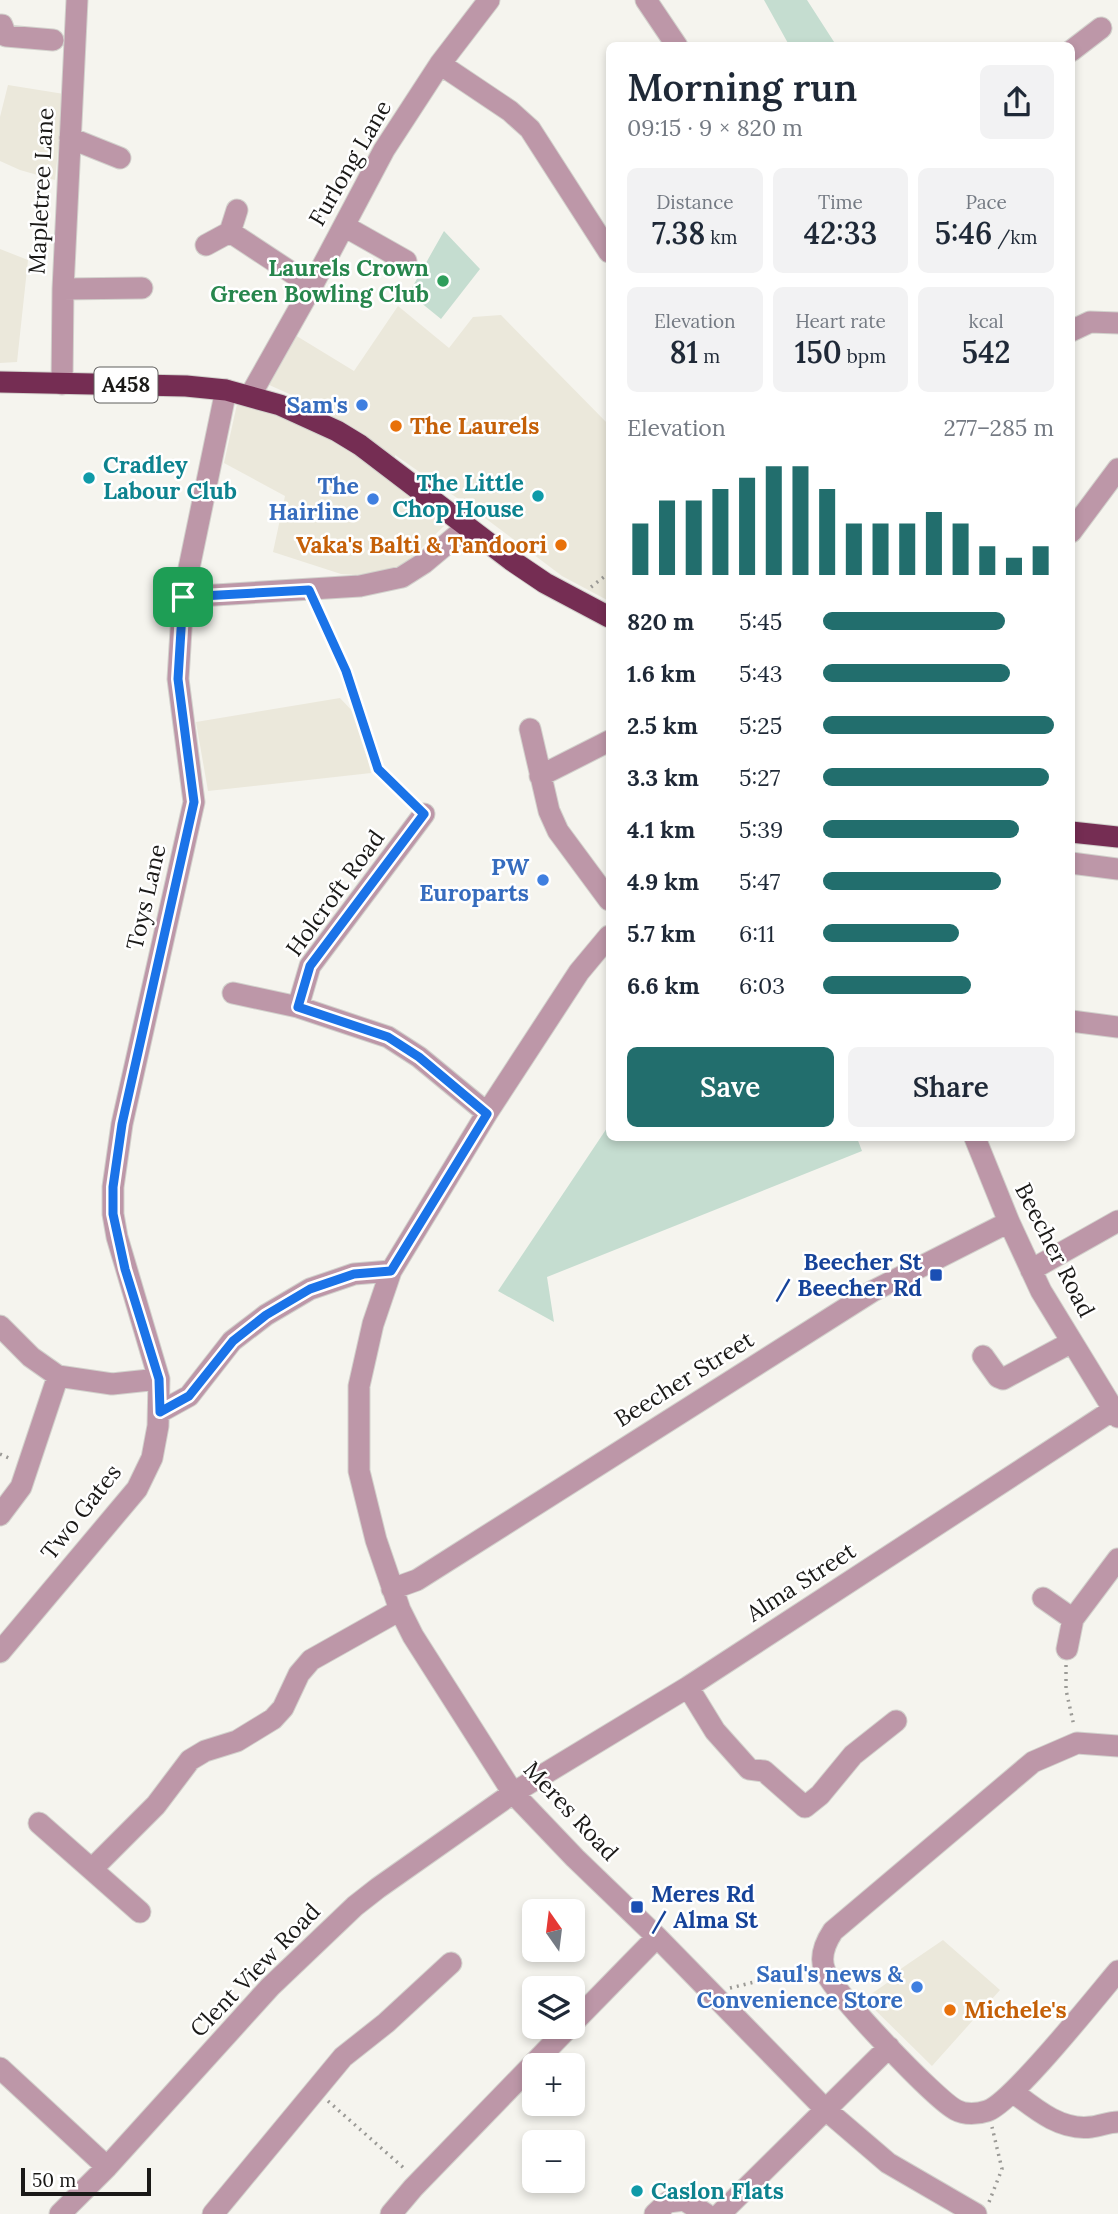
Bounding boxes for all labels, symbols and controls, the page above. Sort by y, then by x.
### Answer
text: Morning run [627,63,857,111]
button: share [980,65,1054,139]
street label: Furlong Lane [302,95,397,231]
street label: Mapletree Lane [22,107,59,275]
text: 09:15 · 9 × 820 m [627,113,803,142]
text: Distance [656,190,733,214]
text: Time [818,190,863,214]
text: Pace [965,190,1007,214]
text: 7.38 [652,214,705,252]
text: 42:33 [804,214,877,252]
text: 5:46 [935,214,992,252]
text: km [705,225,738,249]
text: /km [992,225,1038,249]
place label: Laurels Crown Green Bowling Club [210,253,429,308]
marker: Laurels Crown Green Bowling Club [435,273,451,289]
text: Elevation [654,309,736,333]
text: Heart rate [795,309,886,333]
text: kcal [969,309,1004,333]
text: 81 [669,333,698,371]
text: 150 [795,333,842,371]
text: 542 [962,333,1011,371]
text: m [698,344,720,368]
text: bpm [842,344,886,368]
road number: A458 [94,368,158,402]
place label: Sam's [286,390,348,419]
marker: Sam's [354,397,370,413]
place label: The Laurels [410,411,539,440]
text: Elevation [627,413,726,442]
text: 277–285 m [944,413,1054,442]
marker: The Laurels [388,418,404,434]
place label: Cradley Labour Club [103,450,237,505]
place label: The Little Chop House [392,468,524,523]
marker: Cradley Labour Club [81,470,97,486]
place label: The Hairline [269,471,359,526]
marker: The Little Chop House [530,488,546,504]
marker: The Hairline [365,491,381,507]
place label: Vaka's Balti & Tandoori [296,530,547,559]
marker: Vaka's Balti & Tandoori [553,537,569,553]
pin [153,567,213,627]
icon: arrive [164,578,202,616]
text: 820 m [627,607,694,636]
text: 5:45 [739,607,782,636]
text: 1.6 km [627,659,696,688]
text: 5:43 [739,659,783,688]
text: 2.5 km [627,711,698,740]
text: 5:25 [739,711,782,740]
text: 3.3 km [627,763,699,792]
text: 5:27 [739,763,780,792]
text: 4.1 km [627,815,695,844]
text: 5:39 [739,815,783,844]
street label: Holcroft Road [279,824,390,961]
street label: Toys Lane [119,841,172,953]
place label: PW Europarts [419,852,530,907]
text: 4.9 km [627,867,699,896]
text: 5:47 [739,867,780,896]
marker: PW Europarts [535,872,551,888]
text: 5.7 km [627,919,696,948]
text: 6:11 [739,919,775,948]
text: 6.6 km [627,971,700,1000]
text: 6:03 [739,971,785,1000]
button: Save [627,1047,834,1127]
button: Share [848,1047,1054,1127]
street label: Beecher Road [1009,1178,1102,1322]
place label: Beecher St / Beecher Rd [775,1247,923,1303]
marker: Beecher St / Beecher Rd [928,1267,944,1283]
street label: Beecher Street [609,1324,759,1433]
street label: Two Gates [34,1458,127,1565]
street label: Alma Street [740,1536,861,1628]
street label: Meres Road [518,1755,625,1867]
place label: Meres Rd / Alma St [651,1879,759,1935]
street label: Clent View Road [183,1897,326,2043]
north arrow [522,1899,584,1962]
map controls [522,1899,585,2193]
marker: Meres Rd / Alma St [629,1899,645,1915]
place label: Saul's news & Convenience Store [696,1959,904,2014]
button: layers [522,1976,585,2039]
marker: Saul's news & Convenience Store [909,1979,925,1995]
place label: Michele's [964,1995,1067,2024]
marker: Michele's [942,2002,958,2018]
button: + [522,2053,585,2116]
button: − [522,2130,585,2193]
scale bar [21,2165,150,2197]
text: 50 m [32,2168,76,2192]
place label: Caslon Flats [651,2176,784,2205]
marker: Caslon Flats [629,2183,645,2199]

